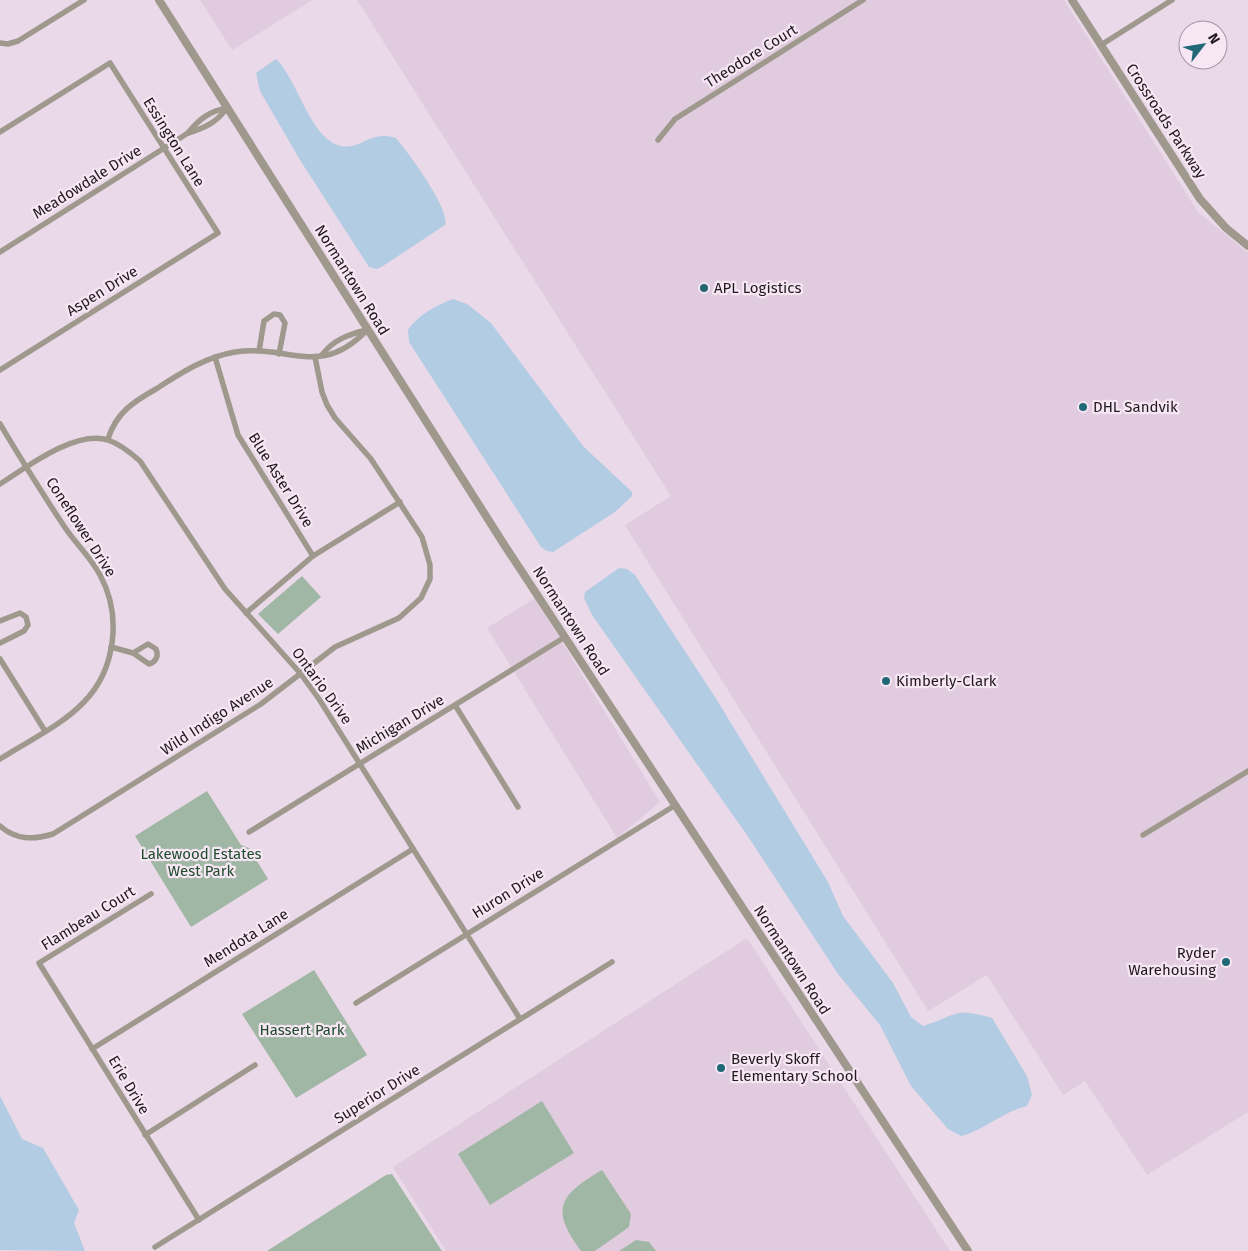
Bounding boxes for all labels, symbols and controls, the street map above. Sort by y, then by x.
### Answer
street label: Theodore Court [701,20,801,92]
north arrow [1178,20,1228,70]
text: N [1204,30,1223,47]
street label: Crossroads Parkway [1122,60,1210,182]
street label: Essington Lane [139,94,209,190]
street label: Meadowdale Drive [29,141,145,223]
street label: Normantown Road [311,222,393,338]
street label: Aspen Drive [63,262,141,320]
place label: APL Logistics [714,279,801,297]
marker: APL Logistics [698,282,710,294]
place label: DHL Sandvik [1093,398,1178,416]
marker: DHL Sandvik [1077,401,1089,413]
street label: Blue Aster Drive [245,429,317,531]
street label: Coneflower Drive [42,474,120,580]
street label: Normantown Road [529,563,613,679]
street label: Ontario Drive [288,644,356,728]
place label: Kimberly-Clark [896,672,997,690]
street label: Wild Indigo Avenue [157,673,277,759]
marker: Kimberly-Clark [880,675,892,687]
street label: Michigan Drive [353,691,447,757]
park label: Lakewood Estates West Park [140,845,262,880]
street label: Huron Drive [469,864,547,922]
street label: Flambeau Court [38,882,139,954]
street label: Normantown Road [750,902,834,1018]
street label: Mendota Lane [200,905,292,971]
place label: Ryder Warehousing [1128,944,1216,979]
marker: Ryder Warehousing [1220,956,1232,968]
park label: Hassert Park [260,1021,345,1039]
place label: Beverly Skoff Elementary School [731,1050,859,1085]
street label: Erie Drive [104,1052,154,1118]
street label: Superior Drive [331,1060,423,1128]
marker: Beverly Skoff Elementary School [715,1062,727,1074]

